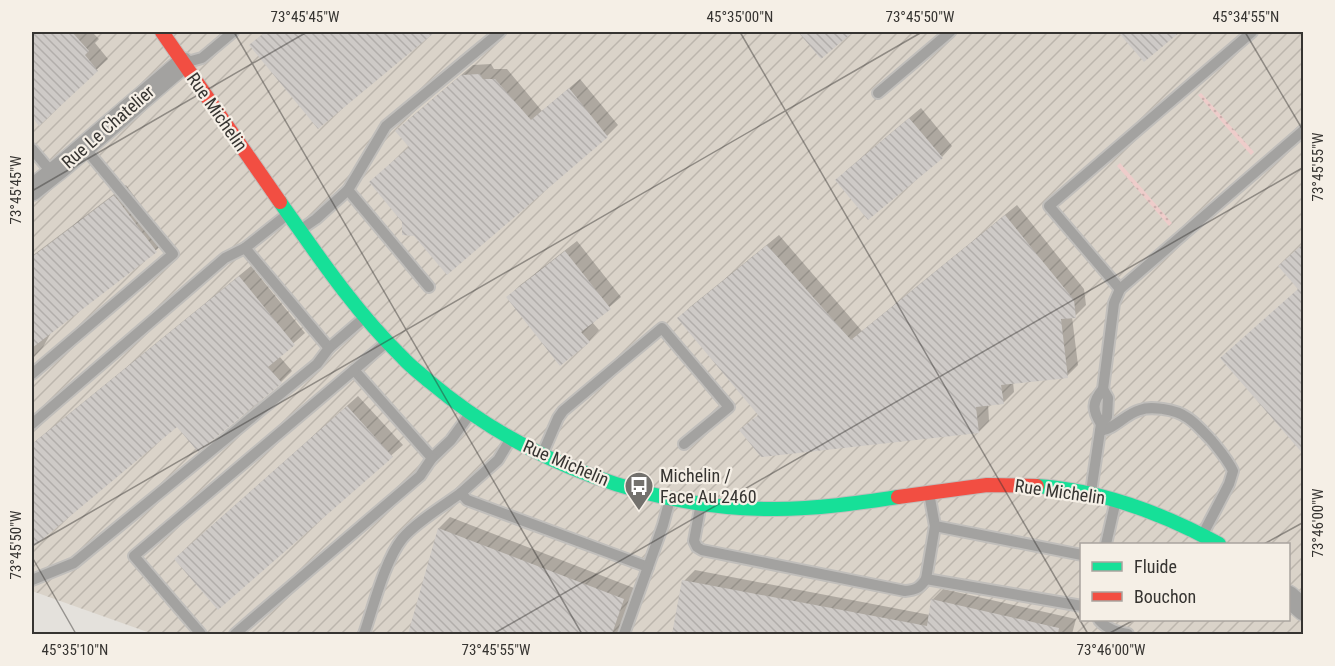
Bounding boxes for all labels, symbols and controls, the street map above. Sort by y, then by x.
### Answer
text: 73°45'45"W [271,8,340,26]
text: 45°35'00"N [707,8,773,26]
text: 73°45'50"W [886,8,955,26]
text: 45°34'55"N [1213,8,1279,26]
street label: Rue Michelin [183,68,252,155]
street label: Rue Le Chatelier [57,81,159,172]
text: 73°45'55"W [1309,132,1327,201]
text: 73°45'45"W [7,155,25,224]
street label: Rue Michelin [520,435,612,490]
place label: Michelin / Face Au 2460 [660,465,757,507]
bus stop icon: Michelin / Face Au 2460 [623,470,655,512]
street label: Rue Michelin [1014,475,1107,508]
text: 73°46'00"W [1309,488,1327,557]
text: 73°45'50"W [7,510,25,579]
legend [1080,543,1290,621]
text: Fluide [1134,556,1177,577]
text: Bouchon [1134,586,1196,607]
text: 45°35'10"N [42,641,108,659]
text: 73°45'55"W [462,641,531,659]
text: 73°46'00"W [1077,641,1146,659]

